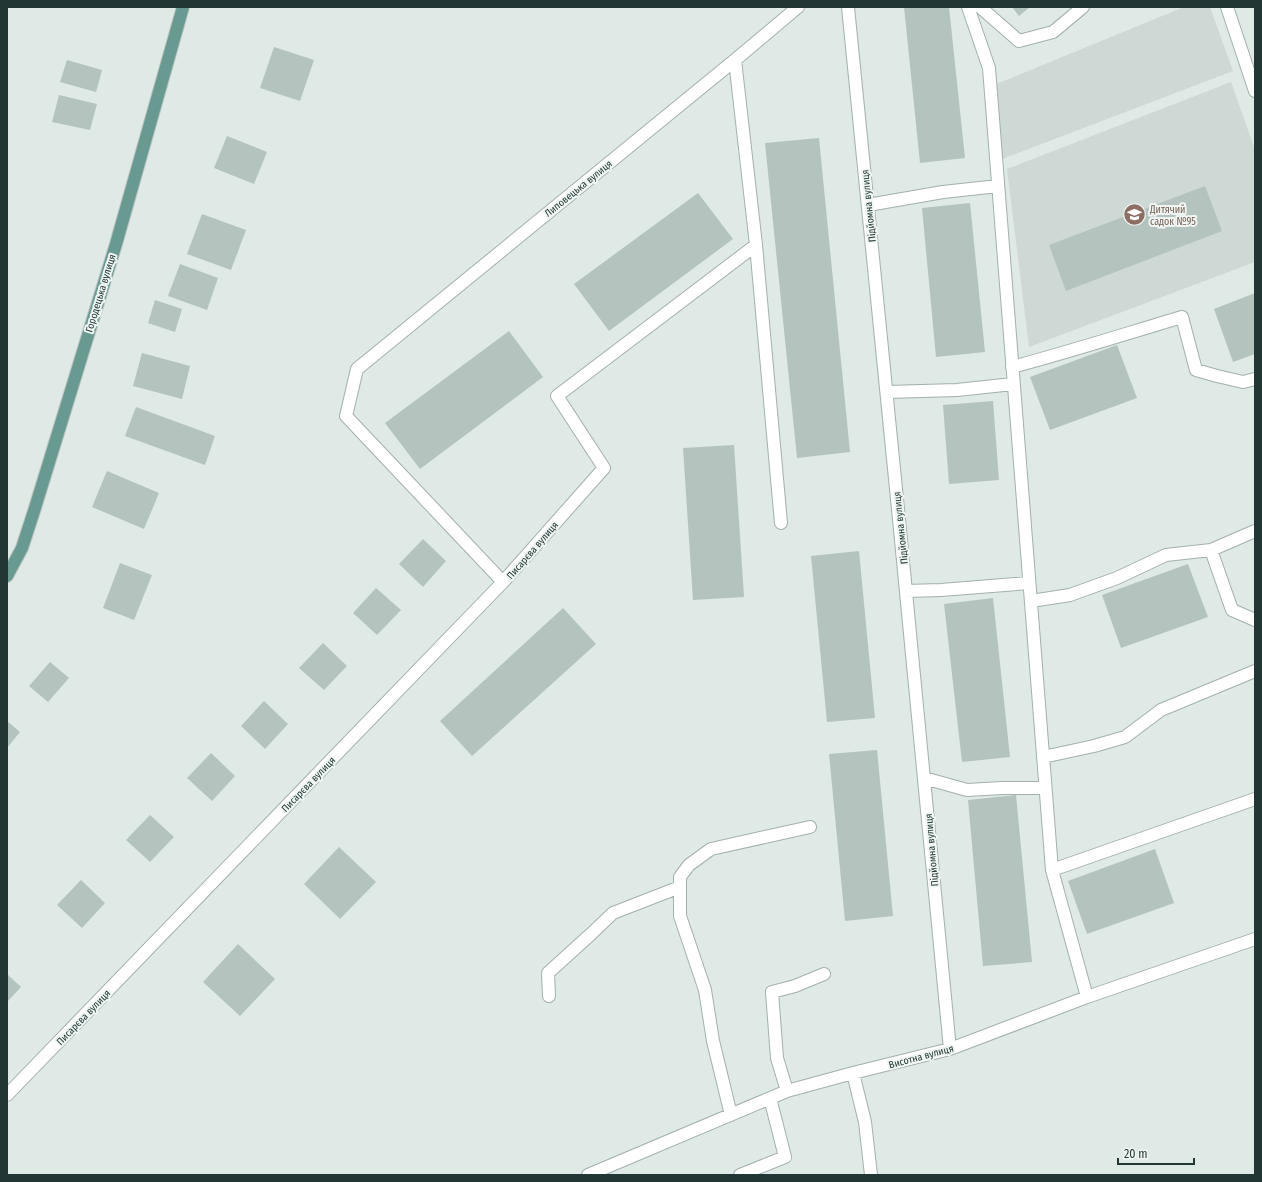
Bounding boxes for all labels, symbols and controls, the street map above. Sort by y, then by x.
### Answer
street label: Липовецька вулиця [542,158,615,220]
street label: Підйомна вулиця [858,169,879,243]
school or university icon: Дитячий садок №95 [1121,202,1147,228]
place label: Дитячий садок №95 [1149,204,1196,228]
street label: Городецька вулиця [83,253,119,334]
street label: Підйомна вулиця [890,491,911,565]
street label: Писарєва вулиця [504,519,561,582]
street label: Писарєва вулиця [279,754,338,815]
street label: Підйомна вулиця [922,813,941,887]
street label: Писарєва вулиця [54,987,113,1048]
street label: Висотна вулиця [888,1043,955,1071]
scale bar [1118,1140,1194,1166]
text: 20 m [1124,1147,1148,1161]

